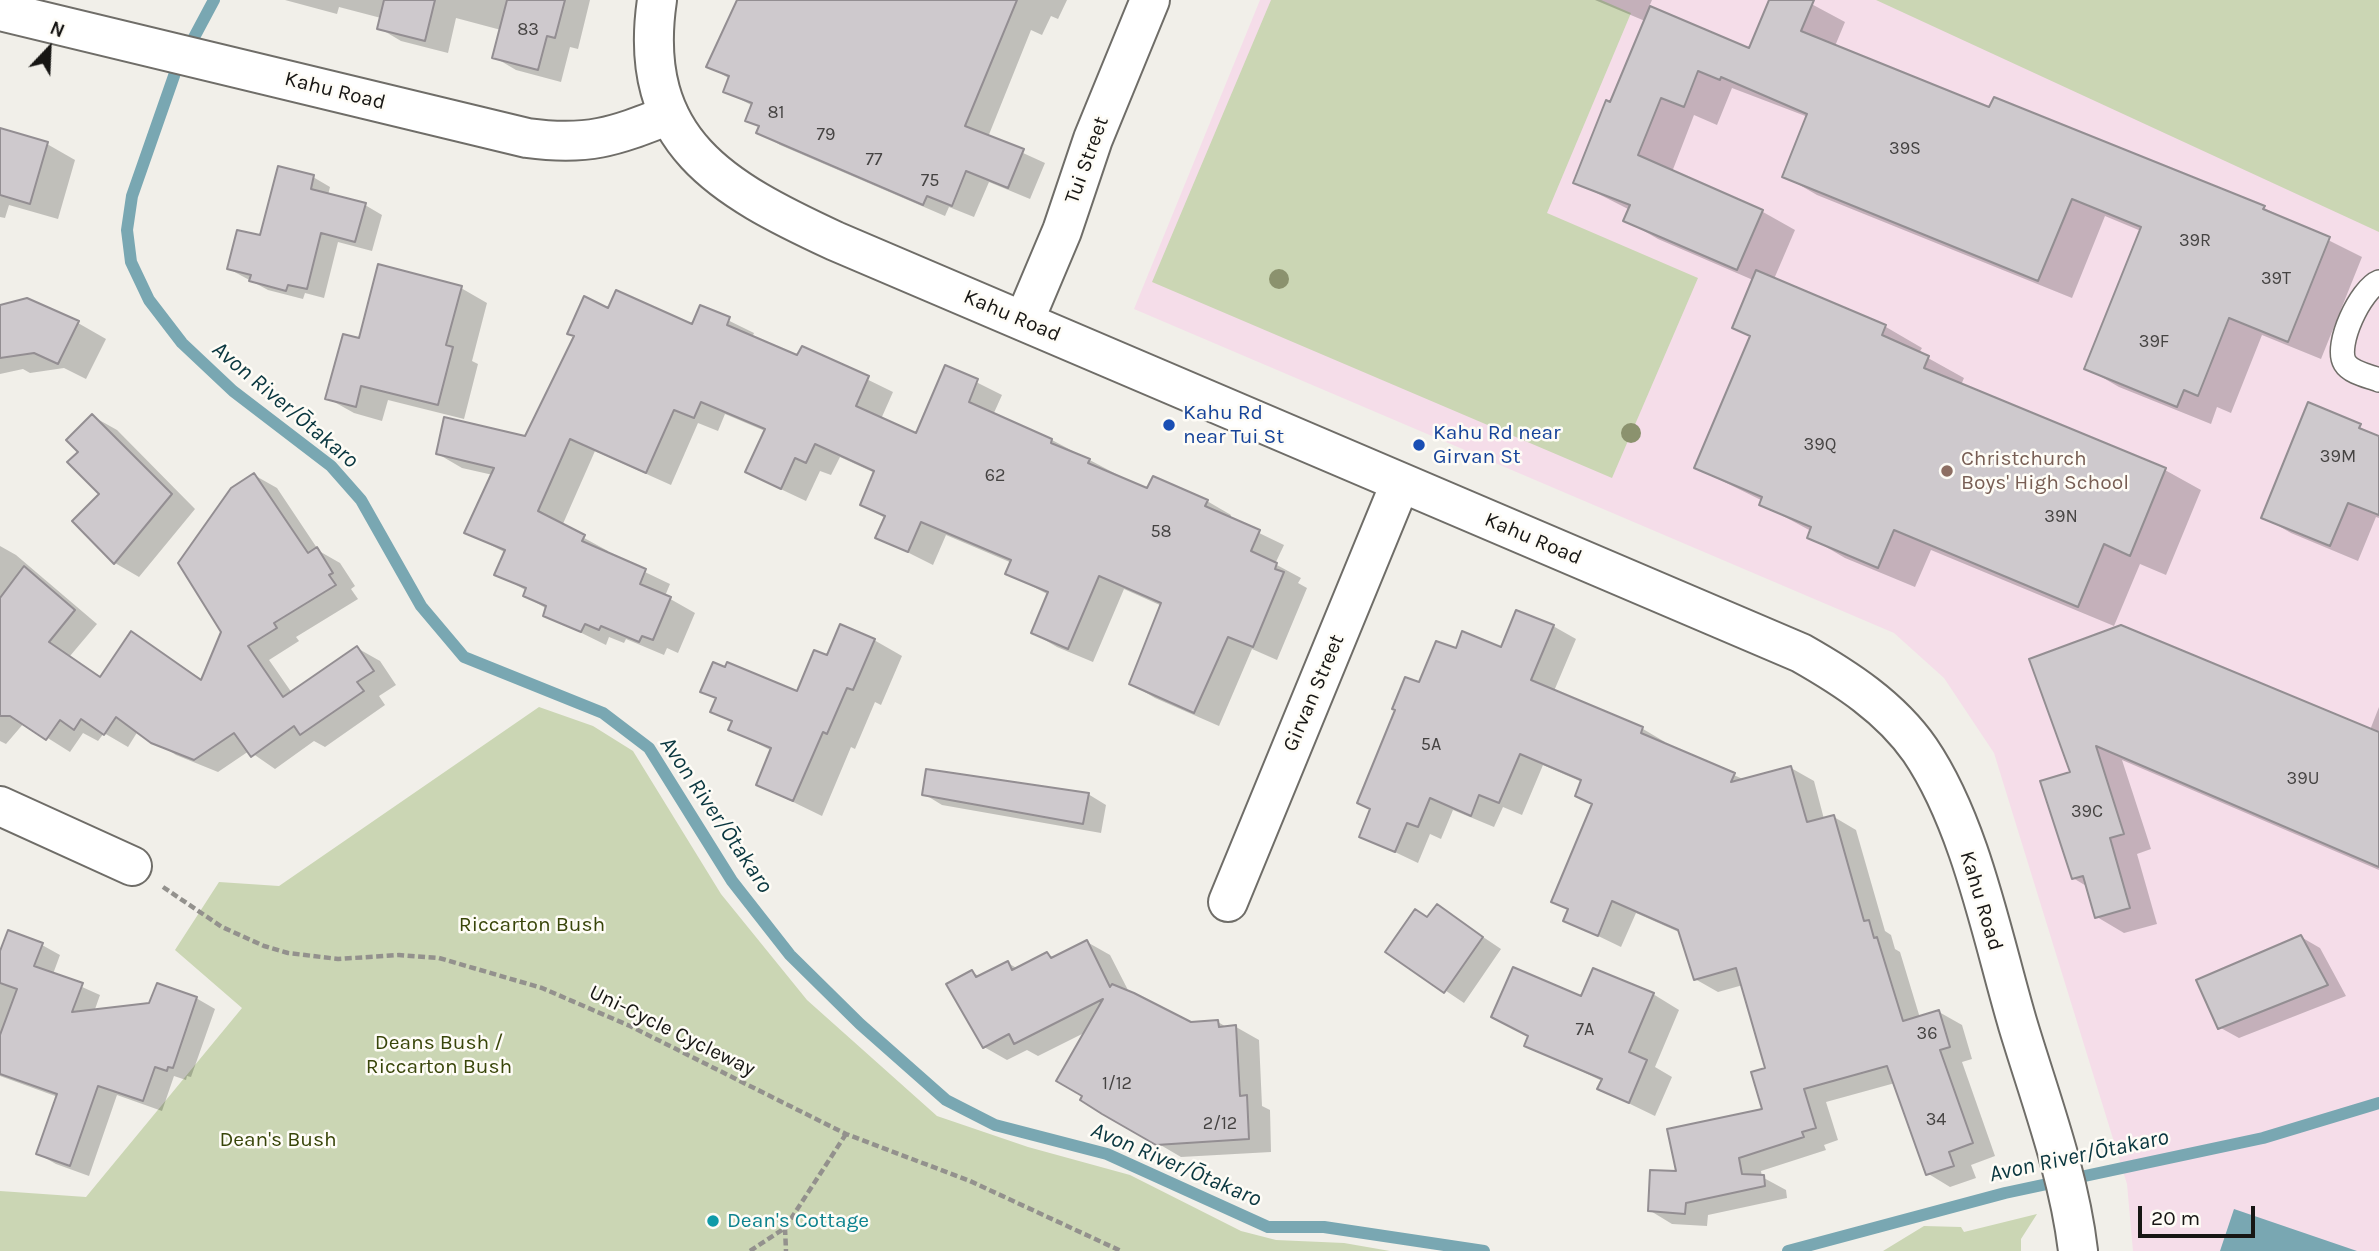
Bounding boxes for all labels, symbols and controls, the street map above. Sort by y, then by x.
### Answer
north arrow [14,14,84,84]
text: N [47,17,68,42]
house number: 83 [517,19,539,41]
street label: Kahu Road [282,66,388,116]
house number: 81 [767,102,785,124]
street label: Tui Street [1060,113,1114,207]
house number: 79 [817,124,835,146]
house number: 39S [1889,138,1921,160]
house number: 77 [866,149,882,171]
house number: 75 [921,170,939,192]
house number: 39R [2179,230,2211,252]
house number: 39T [2261,268,2291,290]
street label: Kahu Road [960,284,1064,348]
house number: 39F [2139,331,2169,353]
water label: Avon River/Ōtakaro [206,336,364,474]
place label: Kahu Rd near Tui St [1183,400,1284,450]
marker: Kahu Rd near Tui St [1161,417,1177,433]
place label: Kahu Rd near Girvan St [1433,420,1561,470]
house number: 39Q [1804,434,1836,456]
marker: Kahu Rd near Girvan St [1411,437,1427,453]
place label: Christchurch Boys' High School [1961,446,2129,496]
house number: 39M [2320,446,2356,468]
marker: Christchurch Boys' High School [1939,463,1955,479]
house number: 62 [985,465,1005,487]
house number: 39N [2044,506,2078,528]
street label: Kahu Road [1481,507,1585,571]
house number: 58 [1150,521,1172,543]
street label: Girvan Street [1278,631,1350,755]
water label: Avon River/Ōtakaro [654,732,778,898]
house number: 5A [1421,734,1441,756]
house number: 39U [2287,768,2319,790]
house number: 39C [2071,801,2103,823]
street label: Kahu Road [1954,848,2008,954]
park label: Riccarton Bush [459,912,605,938]
street label: Uni-Cycle Cycleway [585,980,759,1082]
house number: 7A [1576,1019,1594,1041]
house number: 36 [1917,1023,1937,1045]
park label: Deans Bush / Riccarton Bush [366,1030,512,1080]
house number: 1/12 [1102,1073,1132,1095]
house number: 34 [1926,1109,1946,1131]
house number: 2/12 [1203,1113,1237,1135]
water label: Avon River/Ōtakaro [1087,1117,1265,1213]
water label: Avon River/Ōtakaro [1987,1124,2171,1188]
park label: Dean's Bush [219,1127,337,1153]
scale bar [2141,1192,2258,1236]
text: 20 m [2151,1206,2200,1230]
place label: Dean's Cottage [727,1208,869,1234]
marker: Dean's Cottage [705,1213,721,1229]

